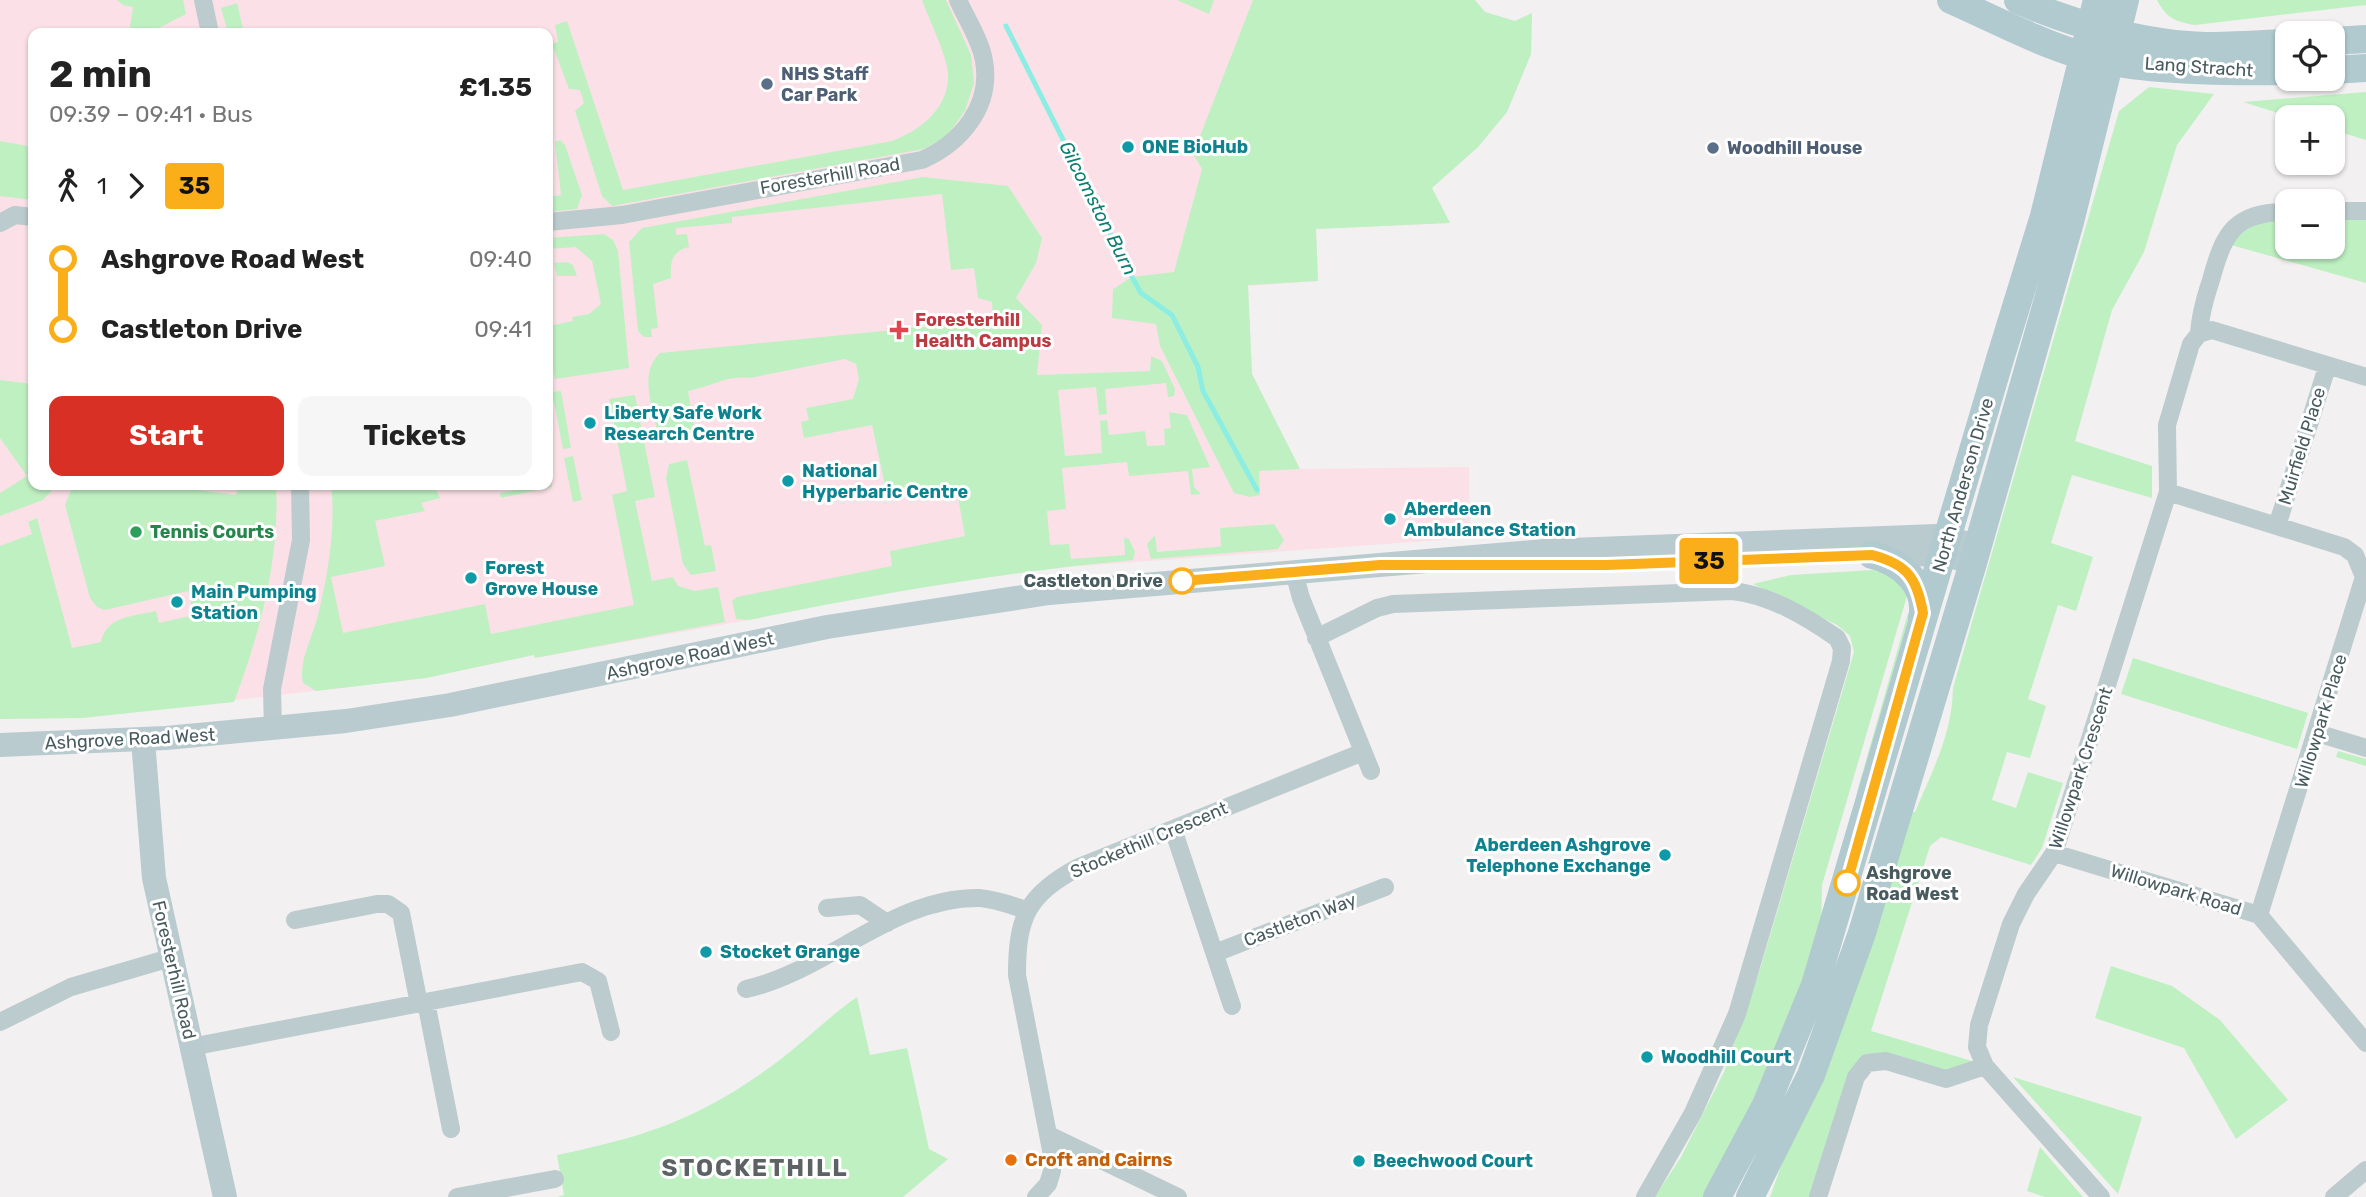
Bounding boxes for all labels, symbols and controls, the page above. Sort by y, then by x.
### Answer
map controls [2275,21,2345,259]
button: locate [2275,21,2345,91]
text: 2 min [49,51,152,97]
street label: Lang Stracht [2144,52,2254,82]
place label: NHS Staff Car Park [781,63,869,106]
text: £1.35 [459,72,532,103]
marker: NHS Staff Car Park [759,76,775,92]
text: 09:39 – 09:41 · Bus [49,100,253,128]
button: + [2275,105,2345,175]
place label: ONE BioHub [1142,136,1248,158]
water label: Gilcomston Burn [1054,137,1142,279]
place label: Woodhill House [1727,137,1863,159]
marker: ONE BioHub [1120,139,1136,155]
marker: Woodhill House [1705,140,1721,156]
street label: Foresterhill Road [758,153,902,199]
icon: walk [49,167,87,205]
icon: forward [117,167,155,205]
text: 1 [97,172,107,200]
text: 35 [179,172,210,200]
button: − [2275,189,2345,259]
text: Ashgrove Road West [101,244,364,275]
text: 09:40 [469,245,532,273]
place label: Foresterhill Health Campus [915,309,1051,352]
text: Castleton Drive [101,314,302,345]
text: 09:41 [474,315,532,343]
marker: Foresterhill Health Campus [889,320,909,340]
street label: Muirfield Place [2274,385,2330,507]
street label: North Anderson Drive [1928,395,1998,575]
button: Start [49,396,284,476]
button: Tickets [298,396,532,476]
place label: Liberty Safe Work Research Centre [604,402,762,445]
marker: Liberty Safe Work Research Centre [582,415,598,431]
place label: National Hyperbaric Centre [802,460,968,503]
marker: National Hyperbaric Centre [780,473,796,489]
place label: Aberdeen Ambulance Station [1404,498,1576,541]
marker: Aberdeen Ambulance Station [1382,511,1398,527]
place label: Tennis Courts [150,521,274,543]
marker: Tennis Courts [128,524,144,540]
line badge: 35 [1678,538,1740,584]
text: 35 [1693,547,1725,575]
place label: Forest Grove House [485,557,598,600]
marker: Castleton Drive [1169,568,1195,594]
marker: Forest Grove House [463,570,479,586]
place label: Castleton Drive [1024,570,1163,592]
place label: Main Pumping Station [191,581,317,624]
marker: Main Pumping Station [169,594,185,610]
street label: Ashgrove Road West [604,627,776,685]
street label: Willowpark Place [2290,651,2352,791]
street label: Willowpark Crescent [2044,684,2118,852]
street label: Ashgrove Road West [44,724,216,754]
street label: Stockethill Crescent [1067,797,1231,883]
place label: Aberdeen Ashgrove Telephone Exchange [1466,834,1651,877]
marker: Aberdeen Ashgrove Telephone Exchange [1657,847,1673,863]
street label: Willowpark Road [2108,860,2244,920]
place label: Ashgrove Road West [1866,862,1959,905]
marker: Ashgrove Road West [1834,870,1860,896]
street label: Castleton Way [1241,888,1359,952]
street label: Foresterhill Road [147,899,201,1041]
place label: Stocket Grange [720,941,861,963]
marker: Stocket Grange [698,944,714,960]
place label: Woodhill Court [1661,1046,1792,1068]
marker: Woodhill Court [1639,1049,1655,1065]
place label: Croft and Cairns [1025,1149,1172,1171]
place label: Beechwood Court [1373,1150,1533,1172]
marker: Croft and Cairns [1003,1152,1019,1168]
marker: Beechwood Court [1351,1153,1367,1169]
district label: STOCKETHILL [661,1154,849,1182]

